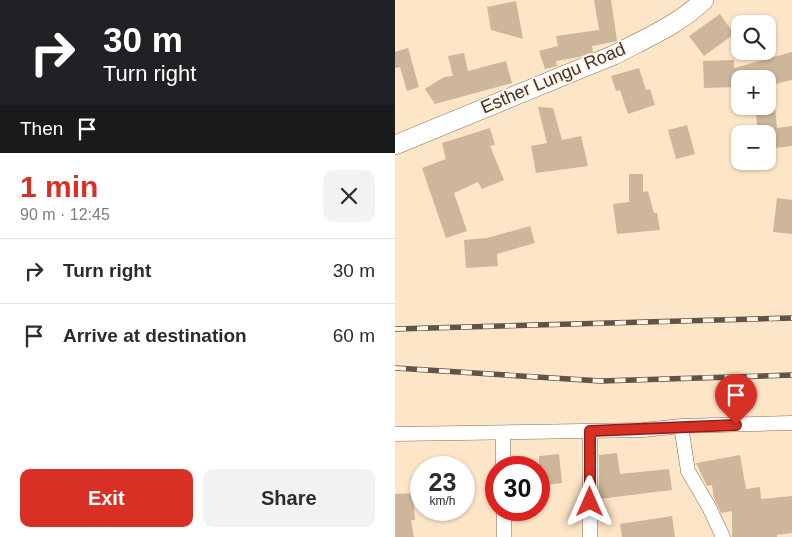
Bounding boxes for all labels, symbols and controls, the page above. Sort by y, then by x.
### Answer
map controls [731,15,776,170]
button: search [731,15,776,60]
icon: right [20,20,85,85]
text: 30 m [103,20,183,59]
street label: Esther Lungu Road [478,38,628,118]
text: Turn right [103,61,196,86]
button: + [731,70,776,115]
icon: arrive [73,115,101,143]
text: Then [20,118,63,139]
button: − [731,125,776,170]
text: 1 min [20,170,98,203]
button: close [323,170,375,222]
text: 90 m · 12:45 [20,206,110,223]
icon: right [20,257,48,285]
text: Turn right [63,260,151,281]
text: 30 m [333,260,375,281]
icon: arrive [20,322,48,350]
text: Arrive at destination [63,325,247,346]
text: 60 m [333,325,375,346]
pin [715,374,757,425]
icon: arrive [722,381,750,409]
speed limit sign: 30 [485,456,550,521]
text: 23 [429,468,456,496]
button: Exit [20,469,193,527]
button: Share [203,469,375,527]
position arrow [563,475,615,527]
text: km/h [429,494,456,508]

